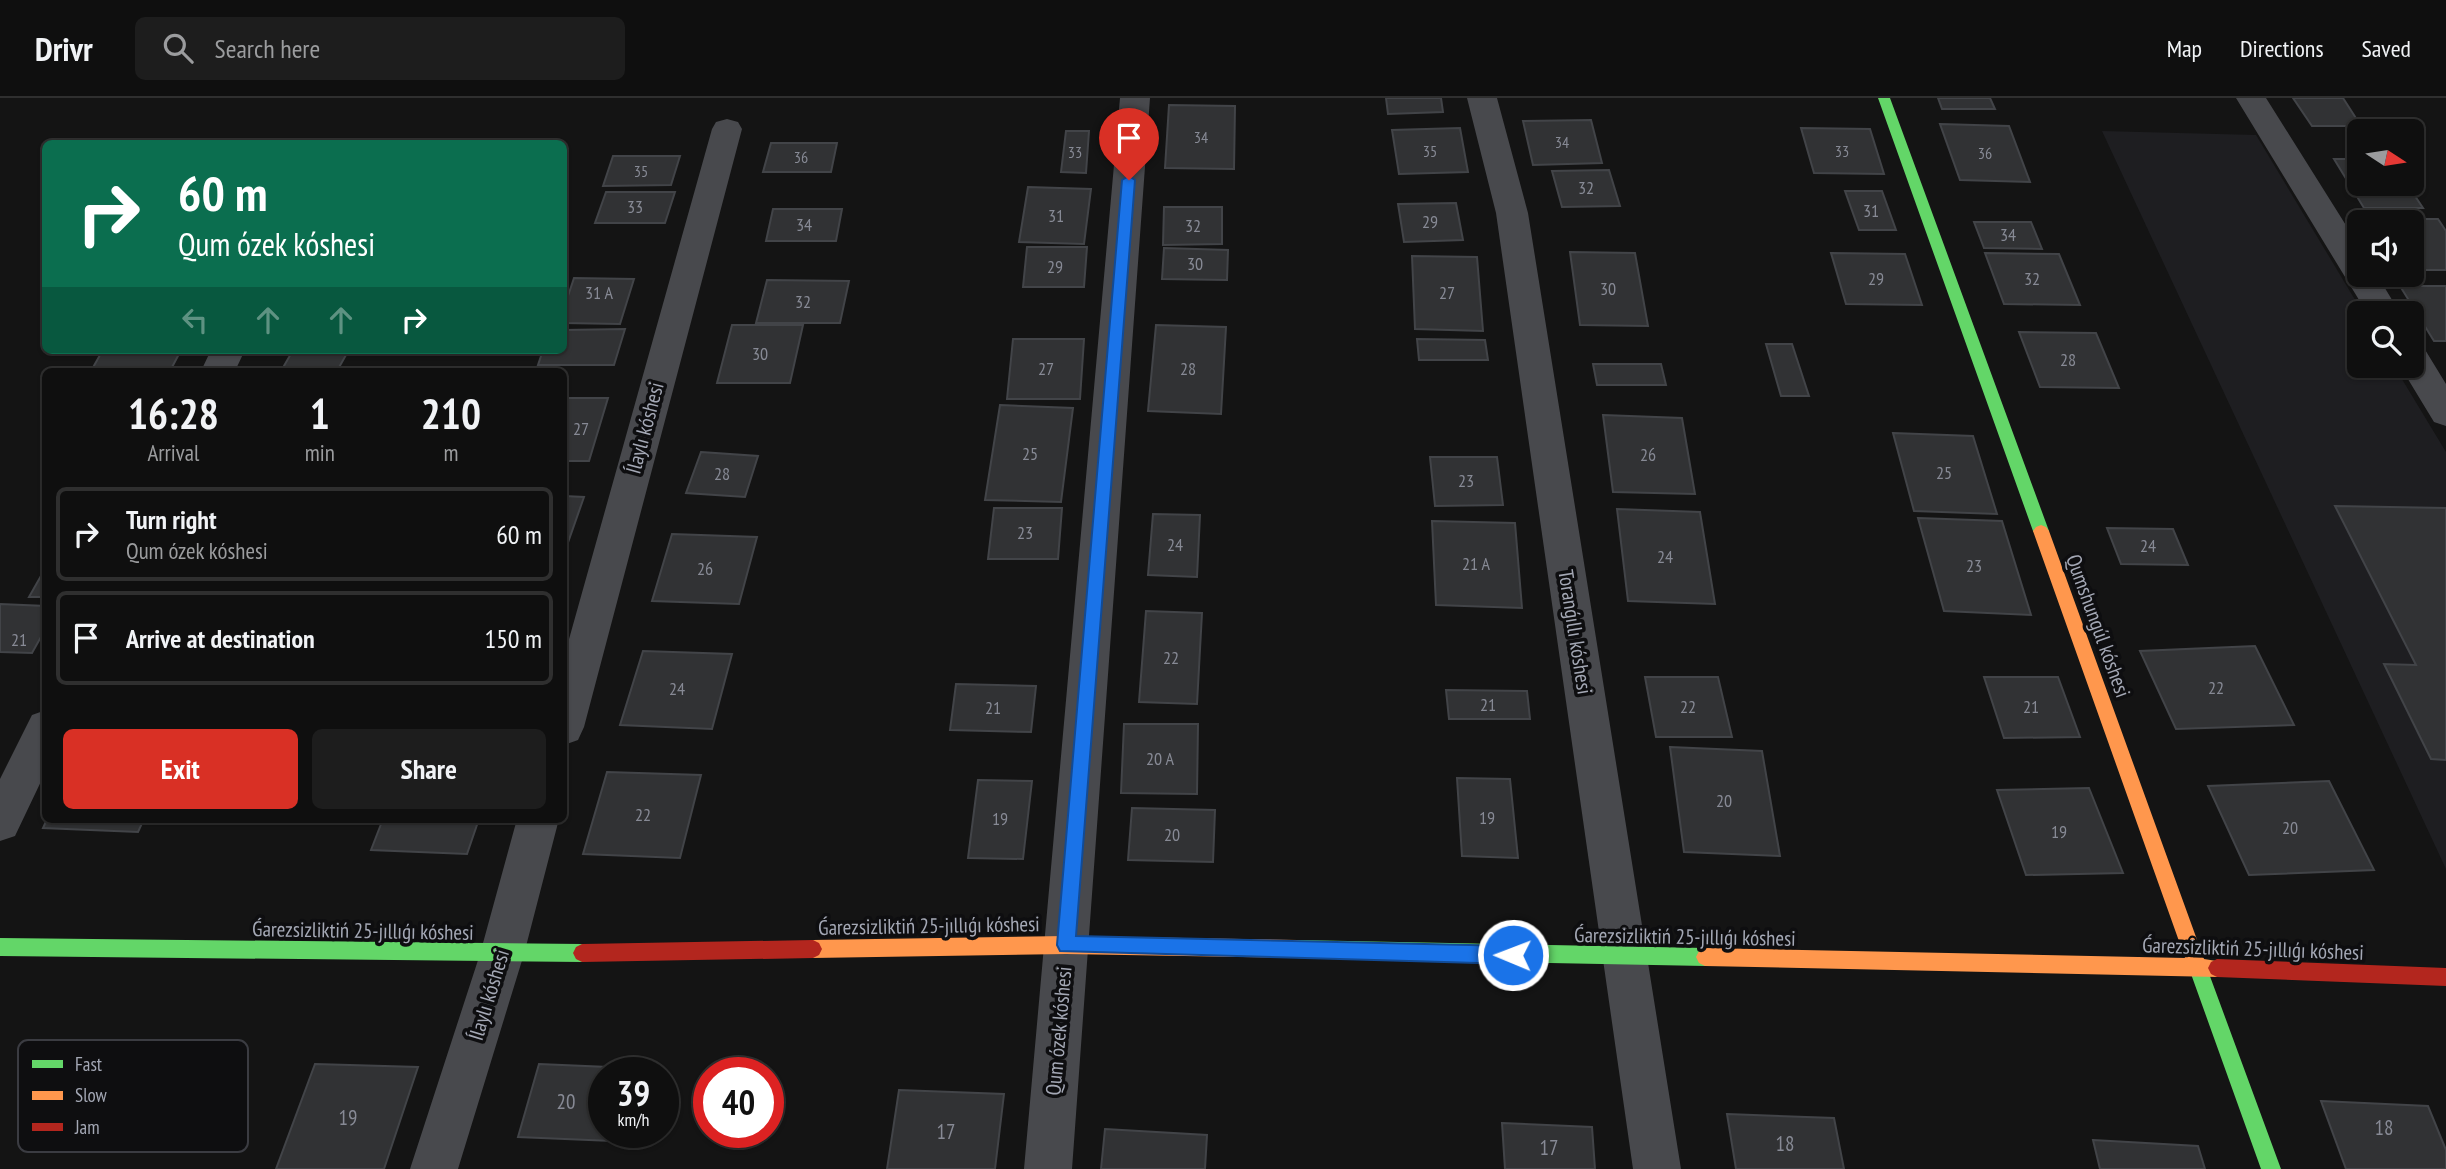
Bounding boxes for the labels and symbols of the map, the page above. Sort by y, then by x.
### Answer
pin [1099,108,1159,180]
north arrow [2347,119,2424,196]
house number: 34 [1194,127,1208,147]
house number: 34 [1555,132,1569,152]
house number: 35 [1423,141,1437,161]
house number: 33 [1835,141,1849,161]
house number: 33 [1068,142,1082,162]
house number: 36 [1978,143,1992,163]
house number: 36 [794,147,808,167]
house number: 35 [634,161,648,181]
house number: 32 [1578,176,1594,199]
house number: 33 [627,195,643,218]
house number: 31 [1863,199,1879,222]
house number: 31 [1048,204,1064,227]
house number: 29 [1422,210,1438,233]
house number: 34 [796,213,812,236]
house number: 32 [1185,214,1201,237]
house number: 34 [2000,223,2016,246]
house number: 30 [1187,252,1203,275]
house number: 29 [1047,255,1063,278]
house number: 29 [1868,267,1884,290]
house number: 32 [2024,267,2040,290]
house number: 30 [1600,277,1616,300]
house number: 31 А [585,281,614,304]
house number: 27 [1439,281,1455,304]
house number: 32 [795,290,811,313]
house number: 30 [752,342,768,365]
house number: 28 [2060,348,2076,371]
house number: 27 [1038,357,1054,380]
house number: 28 [1180,357,1196,380]
street label: Ílaylı kóshesi [619,379,670,477]
house number: 27 [573,417,589,440]
house number: 25 [1022,442,1038,465]
house number: 26 [1640,443,1656,466]
house number: 25 [1936,461,1952,484]
house number: 28 [714,462,730,485]
house number: 23 [1458,469,1474,492]
house number: 23 [1017,521,1033,544]
house number: 24 [1167,533,1183,556]
house number: 24 [2140,534,2156,557]
house number: 24 [1657,545,1673,568]
street label: Qumshungúl kóshesi [2060,551,2137,701]
house number: 21 А [1462,552,1491,575]
house number: 23 [1966,554,1982,577]
house number: 26 [697,557,713,580]
street label: Toranǵıllı kóshesi [1552,568,1599,696]
house number: 21 [11,628,27,651]
house number: 22 [1163,646,1179,669]
house number: 22 [2208,676,2224,699]
house number: 24 [669,677,685,700]
house number: 21 [1480,693,1496,716]
house number: 22 [1680,695,1696,718]
house number: 21 [2023,695,2039,718]
house number: 21 [985,696,1001,719]
house number: 20 А [1146,747,1175,770]
house number: 20 [1716,789,1732,812]
house number: 22 [635,803,651,826]
house number: 19 [1479,806,1495,829]
house number: 19 [992,807,1008,830]
house number: 20 [2282,816,2298,839]
house number: 19 [2051,820,2067,843]
house number: 20 [1164,823,1180,846]
street label: Ǵarezsizliktiń 25-jıllıǵı kóshesi [818,910,1040,941]
street label: Ǵarezsizliktiń 25-jıllıǵı kóshesi [252,915,474,946]
position arrow [1476,918,1550,992]
street label: Ǵarezsizliktiń 25-jıllıǵı kóshesi [1574,921,1796,952]
street label: Ǵarezsizliktiń 25-jıllıǵı kóshesi [2142,931,2364,966]
street label: Ílaylı kóshesi [462,946,515,1044]
street label: Qum ózek kóshesi [1039,965,1078,1097]
legend [18,1040,248,1152]
text: Fast [75,1052,103,1076]
speed limit sign: 40 [693,1057,784,1148]
text: Slow [75,1083,108,1107]
house number: 20 [557,1088,575,1115]
house number: 19 [339,1104,357,1131]
house number: 18 [2375,1114,2393,1141]
text: Jam [74,1115,100,1139]
house number: 17 [937,1118,955,1145]
house number: 18 [1776,1130,1794,1157]
house number: 17 [1540,1134,1558,1161]

